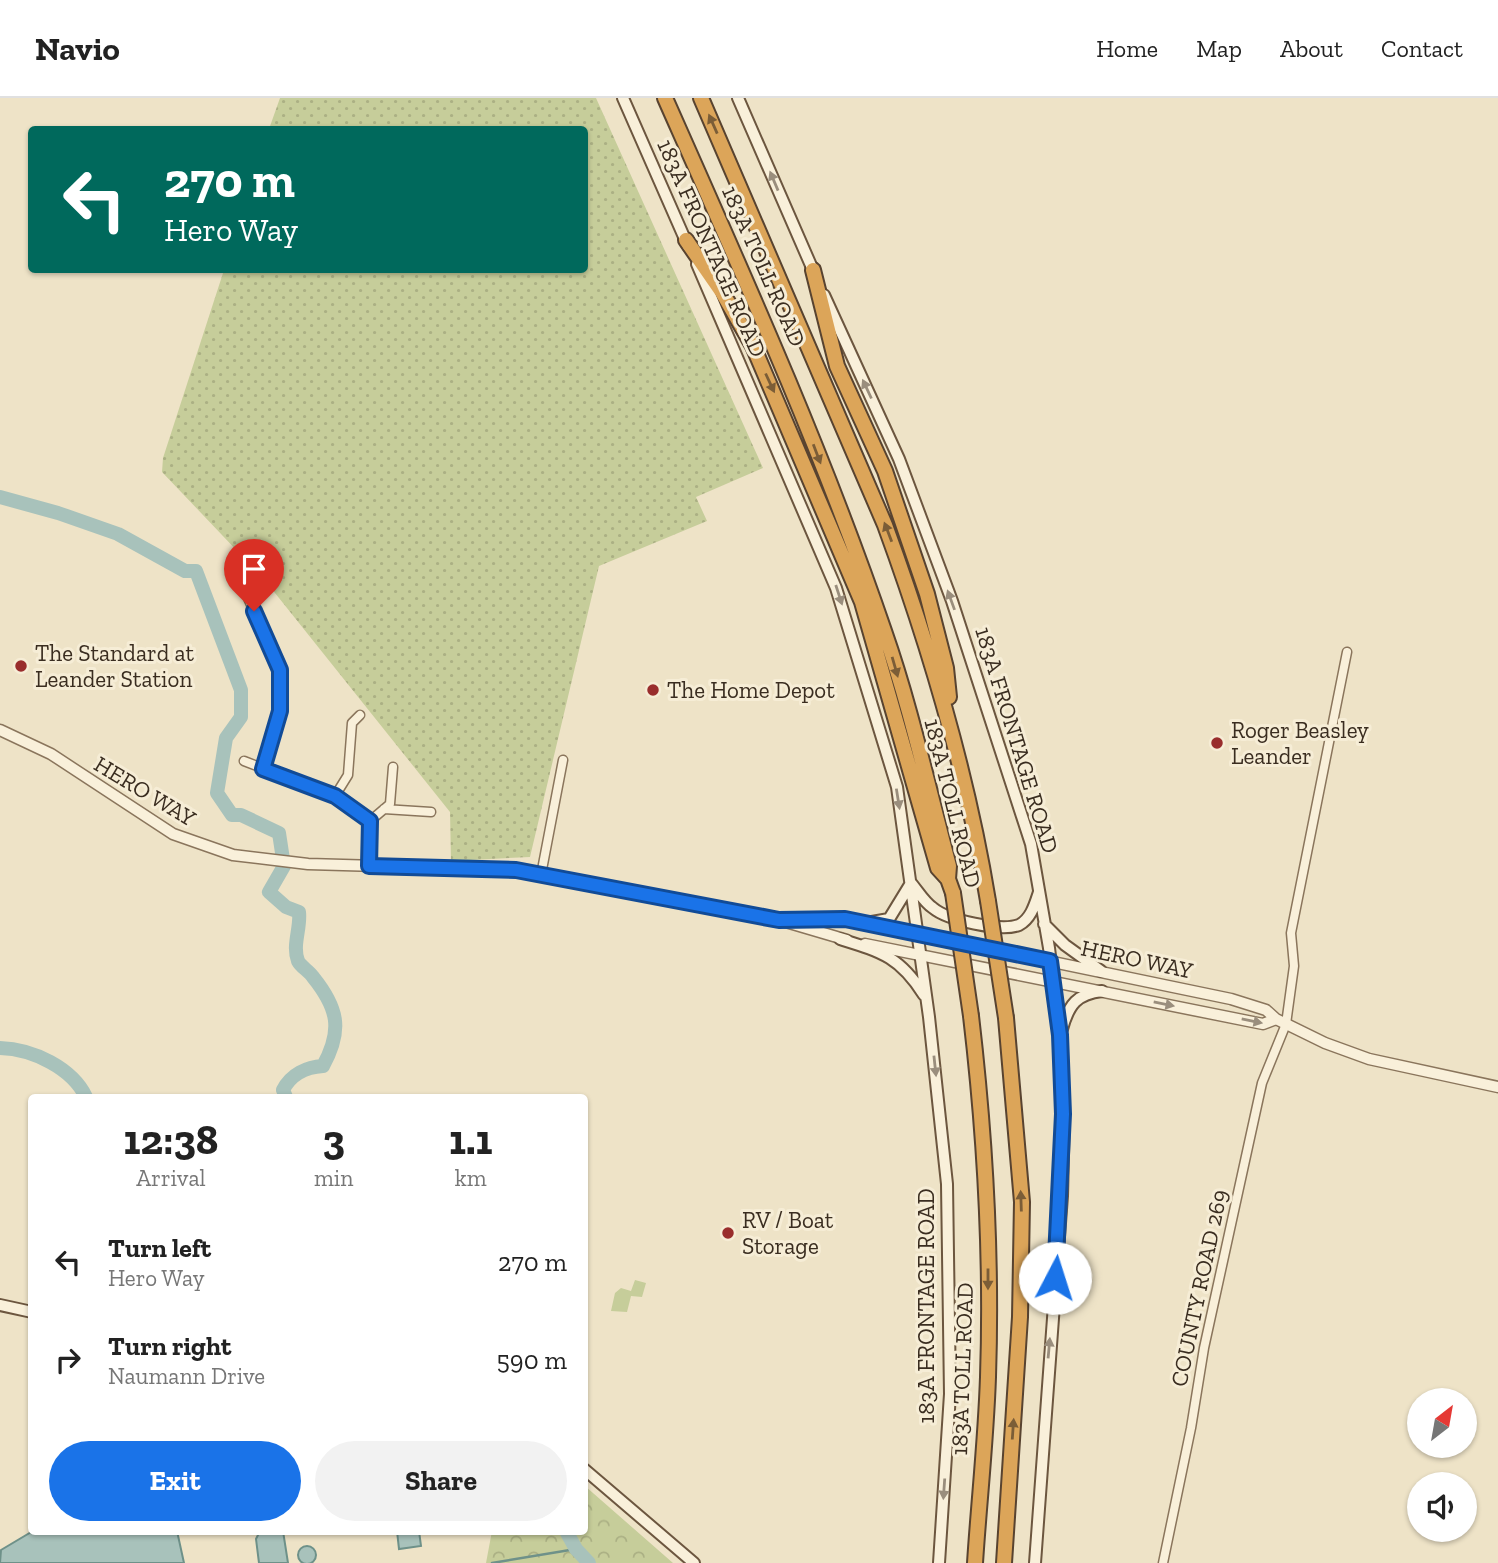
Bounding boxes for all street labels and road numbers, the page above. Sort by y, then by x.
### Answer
street label: 183A FRONTAGE ROAD [651,135,773,361]
street label: 183A TOLL ROAD [716,181,812,351]
street label: 183A FRONTAGE ROAD [969,623,1065,857]
street label: 183A TOLL ROAD [918,716,988,890]
street label: HERO WAY [89,750,202,833]
street label: HERO WAY [1079,934,1196,985]
street label: COUNTY ROAD 269 [1164,1187,1234,1389]
street label: 183A FRONTAGE ROAD [912,1188,940,1424]
street label: 183A TOLL ROAD [945,1282,979,1456]

